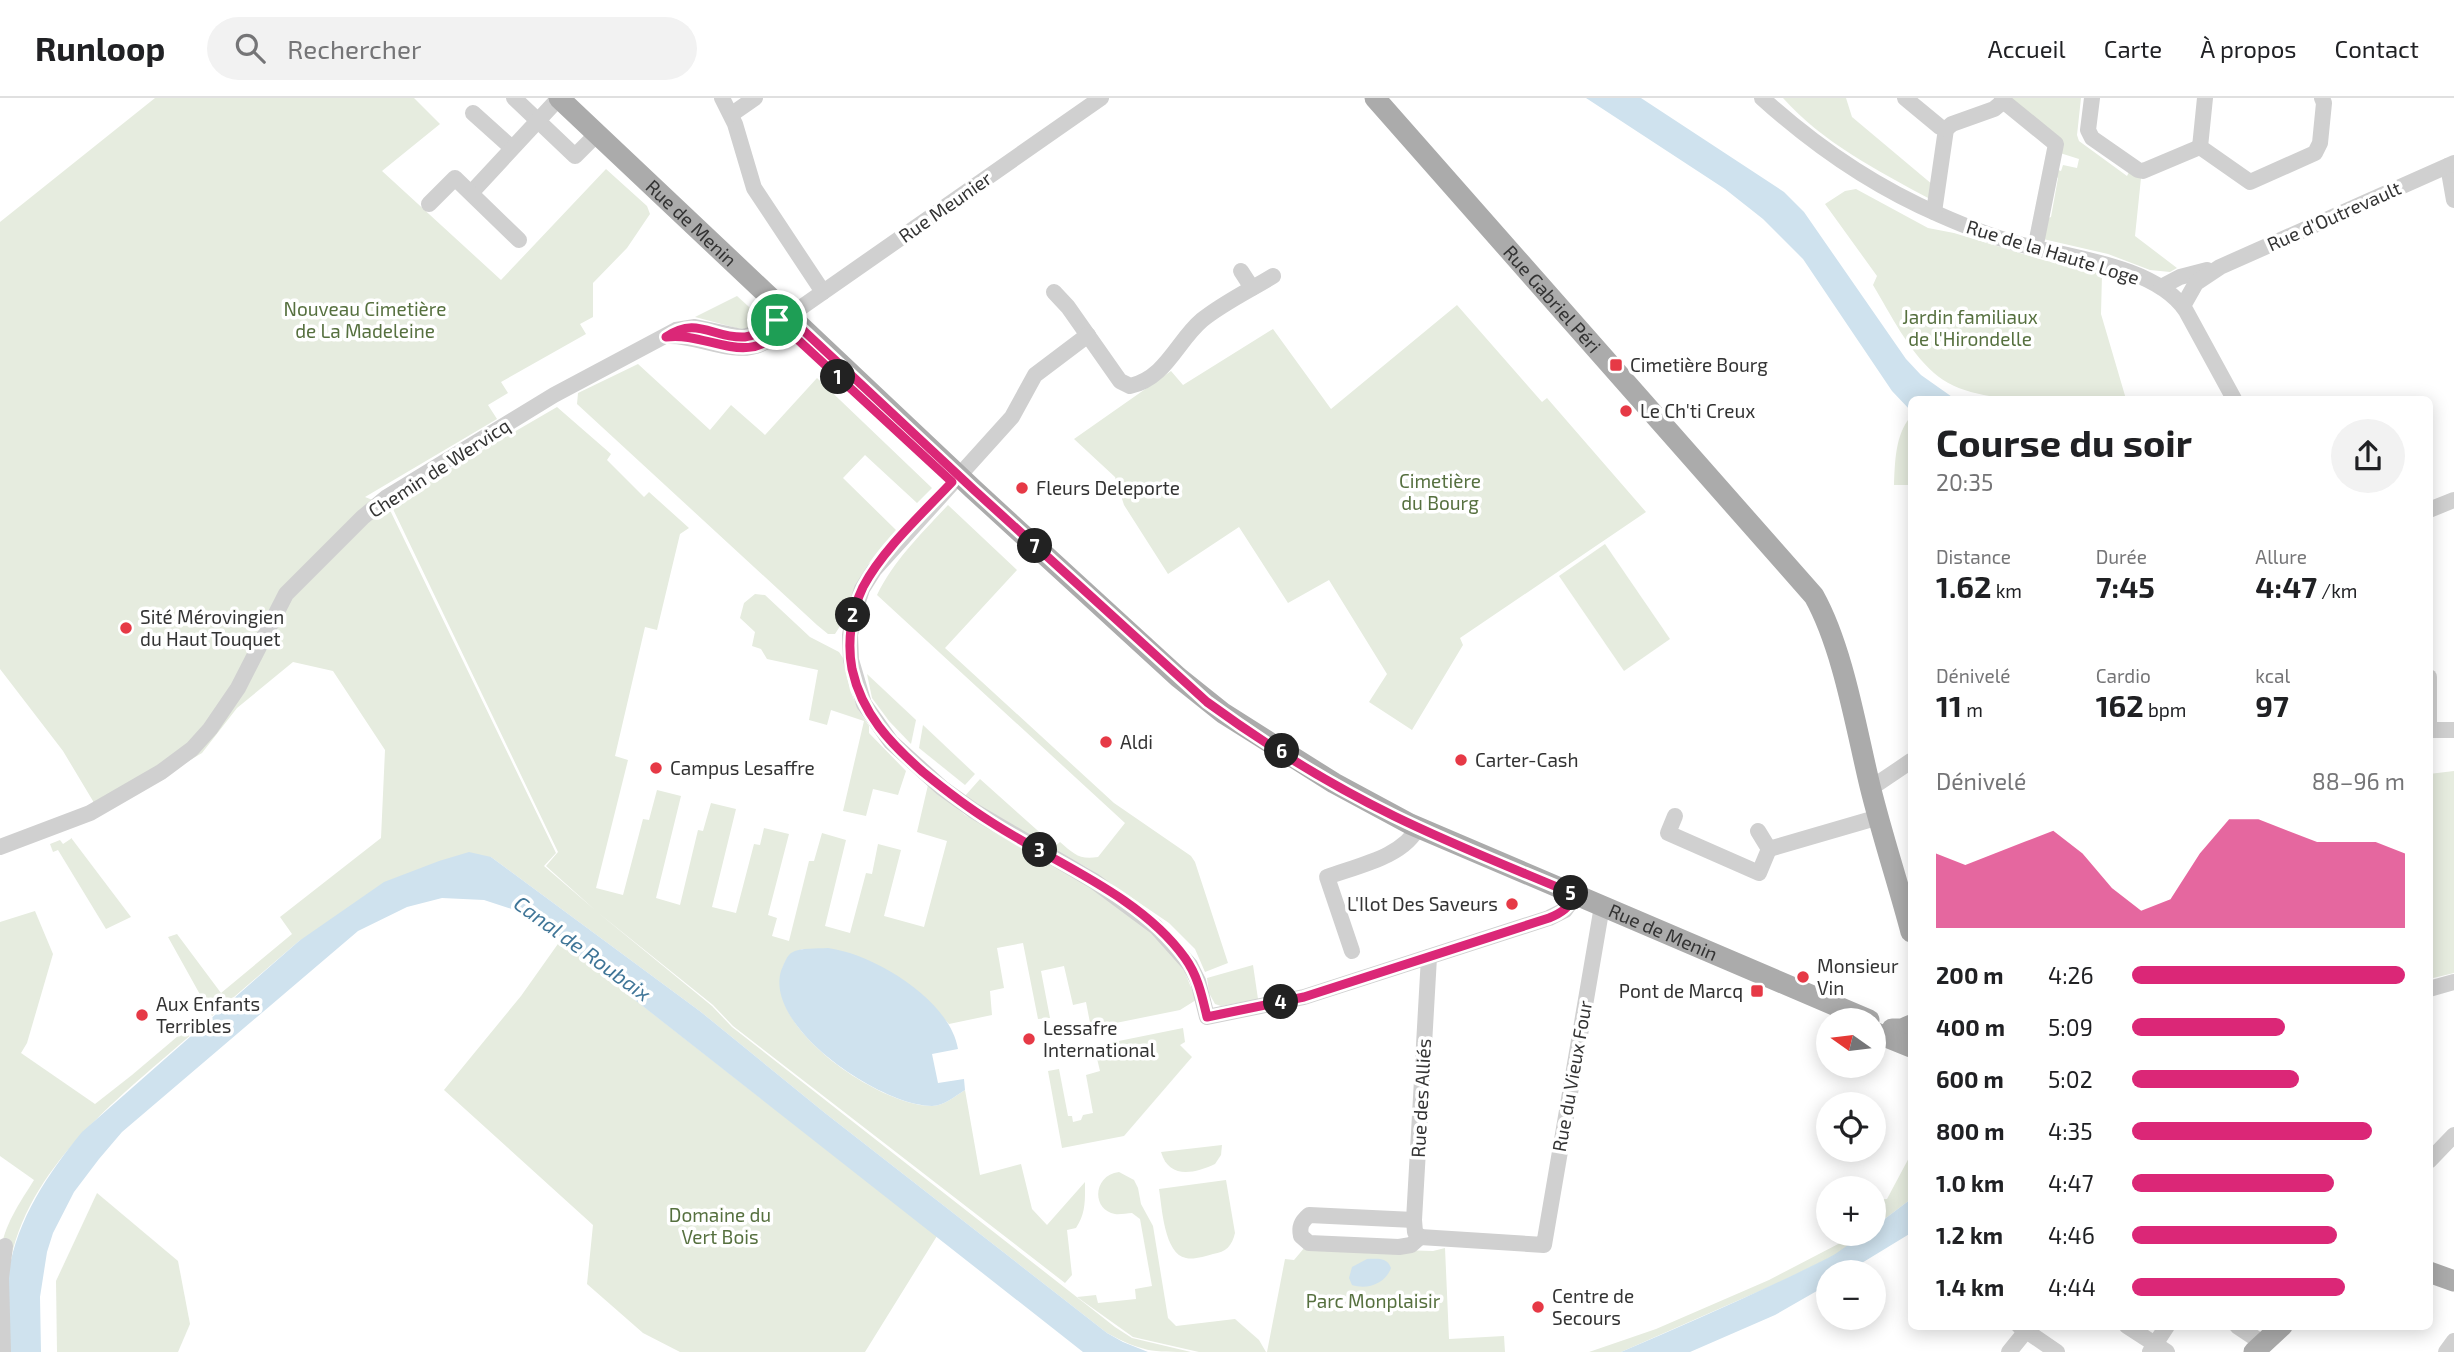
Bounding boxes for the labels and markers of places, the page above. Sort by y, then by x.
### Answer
pin [747,290,807,350]
place label: Cimetière Bourg [1630,353,1768,376]
marker: Cimetière Bourg [1608,357,1624,373]
pin: 1 [820,360,856,394]
place label: Le Ch'ti Creux [1640,399,1755,422]
marker: Le Ch'ti Creux [1618,403,1634,419]
place label: Fleurs Deleporte [1036,476,1180,499]
marker: Fleurs Deleporte [1014,480,1030,496]
pin: 7 [1018,528,1052,564]
pin: 2 [836,598,870,632]
place label: Sité Mérovingien du Haut Touquet [140,605,284,650]
marker: Sité Mérovingien du Haut Touquet [118,620,134,636]
place label: Aldi [1120,730,1153,753]
marker: Aldi [1098,734,1114,750]
pin: 6 [1264,734,1300,768]
place label: Carter-Cash [1475,748,1579,771]
marker: Carter-Cash [1453,752,1469,768]
place label: Campus Lesaffre [670,756,815,779]
marker: Campus Lesaffre [648,760,664,776]
pin: 3 [1023,832,1058,868]
pin: 5 [1554,876,1588,910]
place label: L'Ilot Des Saveurs [1347,892,1498,915]
marker: L'Ilot Des Saveurs [1504,896,1520,912]
place label: Monsieur Vin [1817,954,1899,999]
marker: Monsieur Vin [1795,969,1811,985]
place label: Pont de Marcq [1619,979,1743,1002]
marker: Pont de Marcq [1749,983,1765,999]
pin: 4 [1264,984,1298,1020]
place label: Aux Enfants Terribles [156,992,260,1037]
marker: Aux Enfants Terribles [134,1007,150,1023]
place label: Lessafre International [1043,1016,1156,1061]
marker: Lessafre International [1021,1031,1037,1047]
place label: Centre de Secours [1552,1284,1634,1329]
marker: Centre de Secours [1530,1299,1546,1315]

